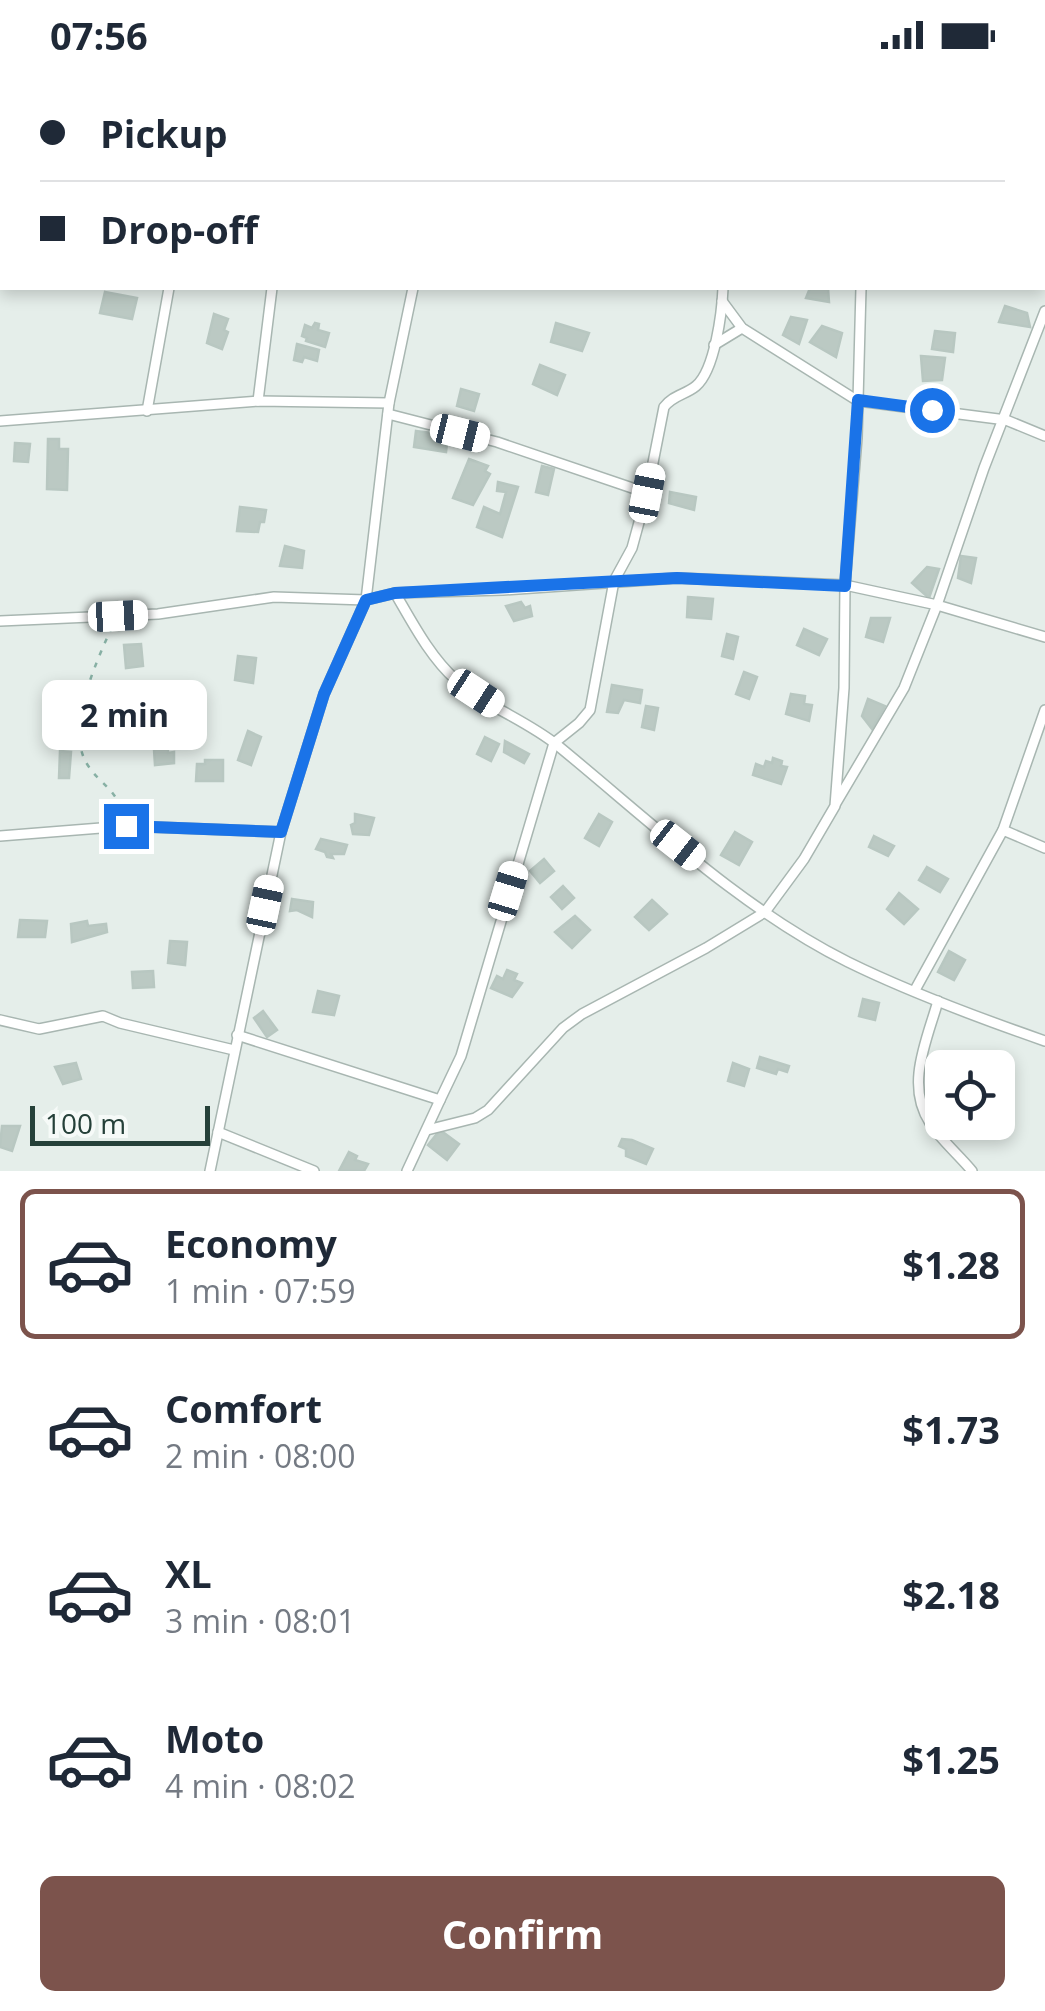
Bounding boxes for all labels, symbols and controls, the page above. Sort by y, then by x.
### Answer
text: 07:56 [50,9,148,61]
text: Pickup [100,107,228,159]
text: Drop-off [100,203,258,255]
route start [910,388,955,433]
car [427,411,493,455]
car [627,461,667,525]
car [87,599,149,633]
car [443,664,509,722]
callout: 2 min [44,681,208,751]
text: 2 min [80,693,169,736]
route end [104,804,149,849]
car [645,815,711,875]
car [485,858,531,924]
car [244,873,286,937]
map controls [925,1050,1015,1140]
button: locate [925,1050,1015,1140]
scale bar [30,1101,210,1146]
text: 100 m [45,1104,126,1142]
text: Economy [165,1217,337,1269]
icon: car [45,1219,135,1309]
text: $1.28 [902,1238,1000,1290]
text: 1 min · 07:59 [165,1269,356,1312]
text: Comfort [165,1382,322,1434]
icon: car [45,1384,135,1474]
text: $1.73 [902,1403,1000,1455]
text: 2 min · 08:00 [165,1434,356,1477]
text: XL [165,1547,212,1599]
icon: car [45,1549,135,1639]
text: $2.18 [902,1568,1000,1620]
text: 3 min · 08:01 [165,1599,356,1642]
text: Moto [165,1712,264,1764]
icon: car [45,1714,135,1804]
text: $1.25 [902,1733,1000,1785]
text: 4 min · 08:02 [165,1764,356,1807]
button: Confirm [40,1876,1005,1991]

